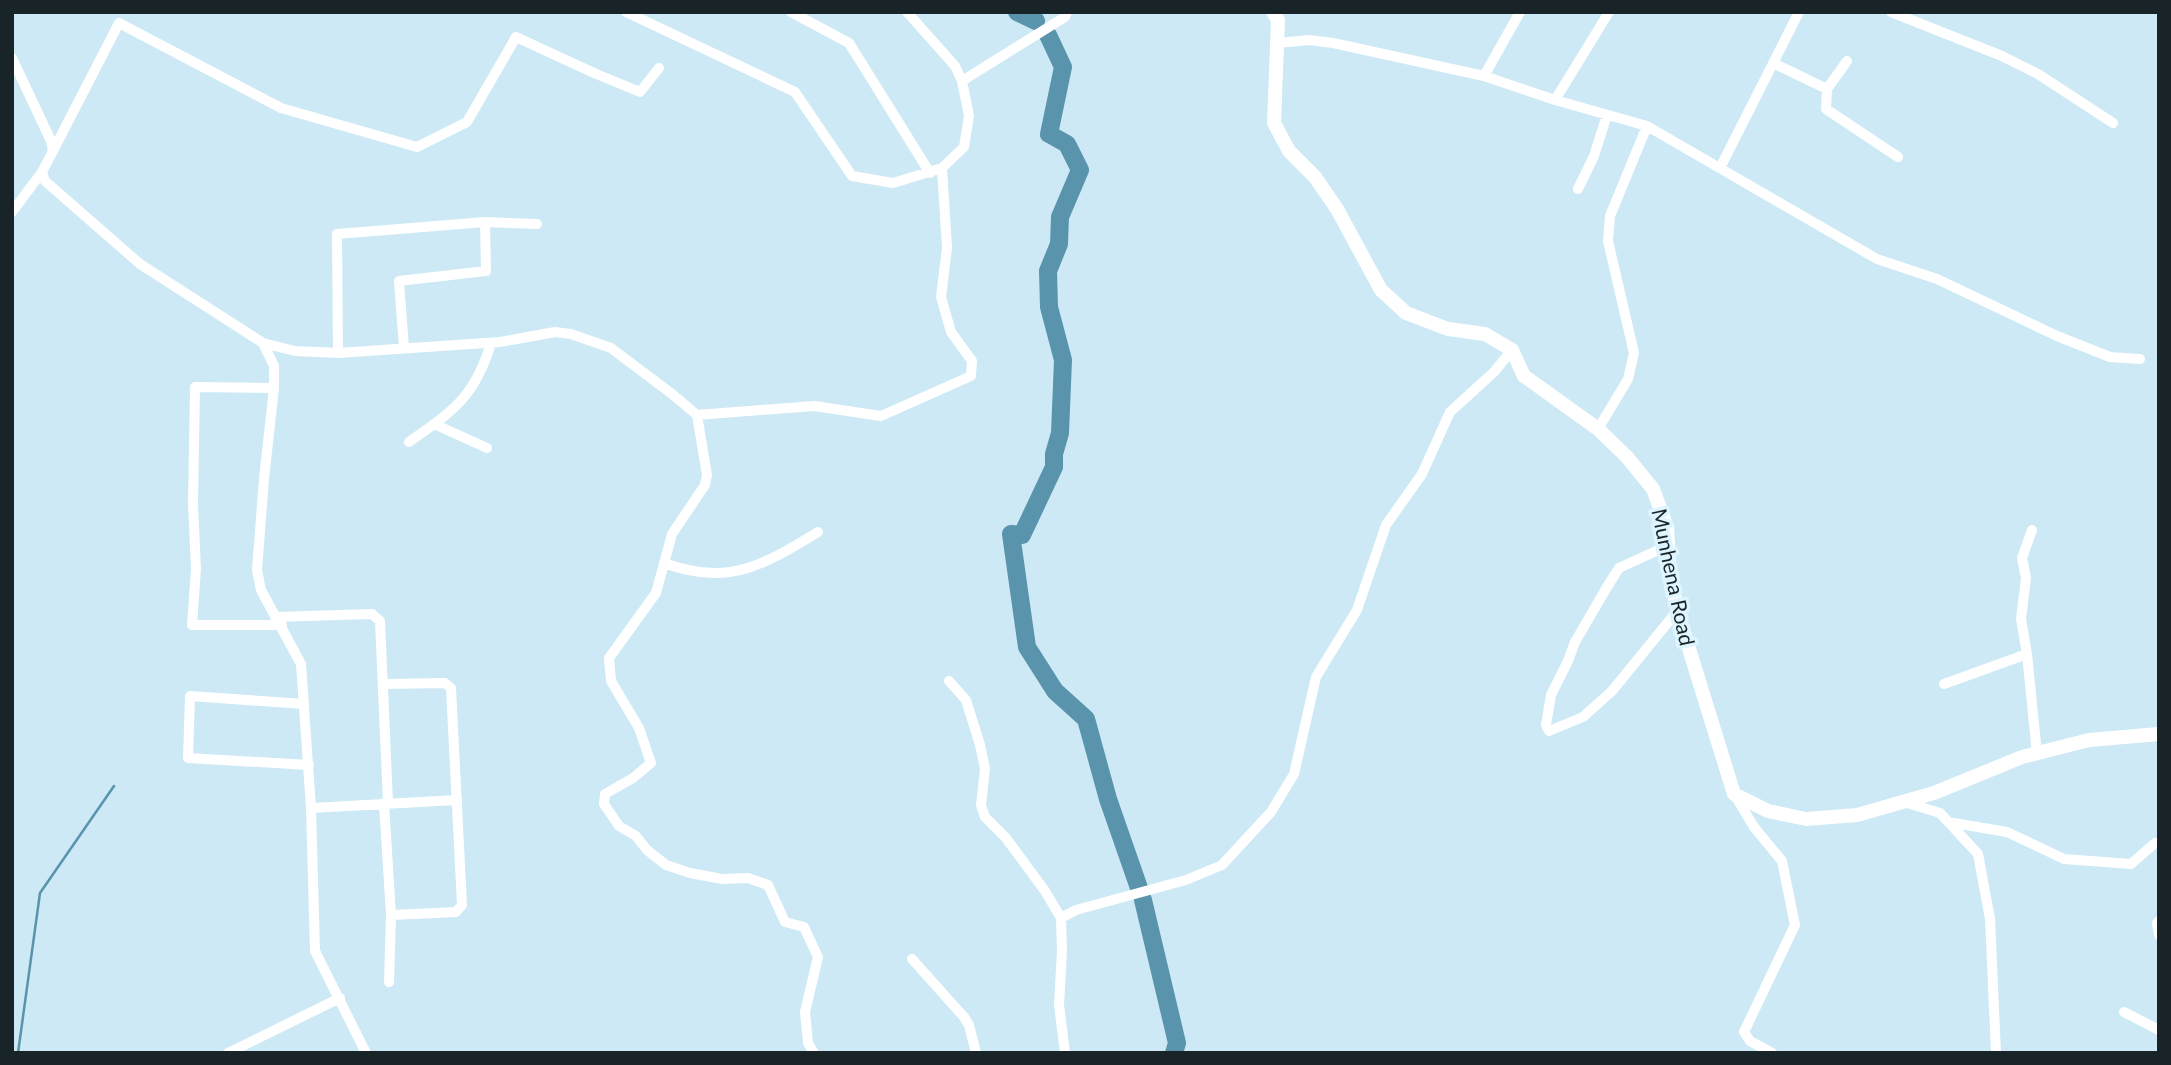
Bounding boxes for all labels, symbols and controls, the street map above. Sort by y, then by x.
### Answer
street label: Munhena Road [1647,506,1701,648]

